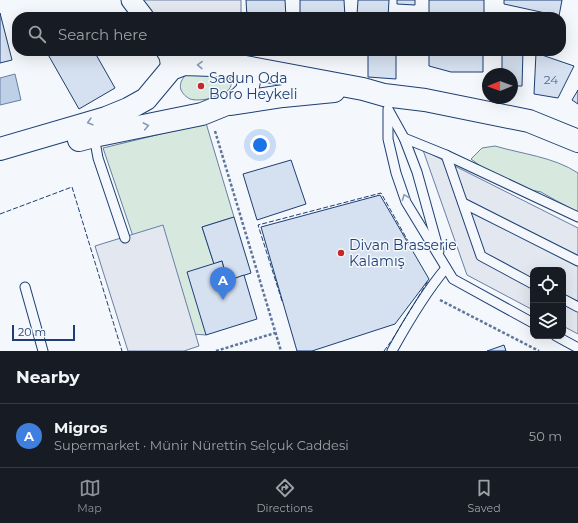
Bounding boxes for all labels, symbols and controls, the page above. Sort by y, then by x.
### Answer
search box [12,12,566,56]
icon: search [26,23,48,45]
text: Search here [58,25,147,44]
one-way arrow [197,60,203,69]
north arrow [482,68,518,104]
place label: Sadun Oda Boro Heykeli [209,69,298,103]
house number: 24 [544,72,558,87]
marker: Sadun Oda Boro Heykeli [196,81,206,91]
one-way arrow [86,117,93,126]
one-way arrow [143,122,149,130]
your location [250,135,270,155]
one-way arrow [401,194,409,201]
place label: Divan Brasserie Kalamış [349,236,457,270]
marker: Divan Brasserie Kalamış [336,248,346,258]
pin: A [210,267,236,300]
map controls [530,267,566,339]
button: locate [530,267,566,303]
button: layers [530,303,566,339]
scale bar [12,323,75,342]
text: 20 m [18,325,46,339]
text: Nearby [16,367,80,387]
text: Migros [54,418,107,437]
text: A [24,428,34,444]
text: 50 m [529,428,562,444]
text: Supermarket · Münir Nürettin Selçuk Caddesi [54,437,349,453]
tab: Map [77,477,102,515]
tab: Directions [257,477,313,515]
tab: Saved [468,477,501,515]

